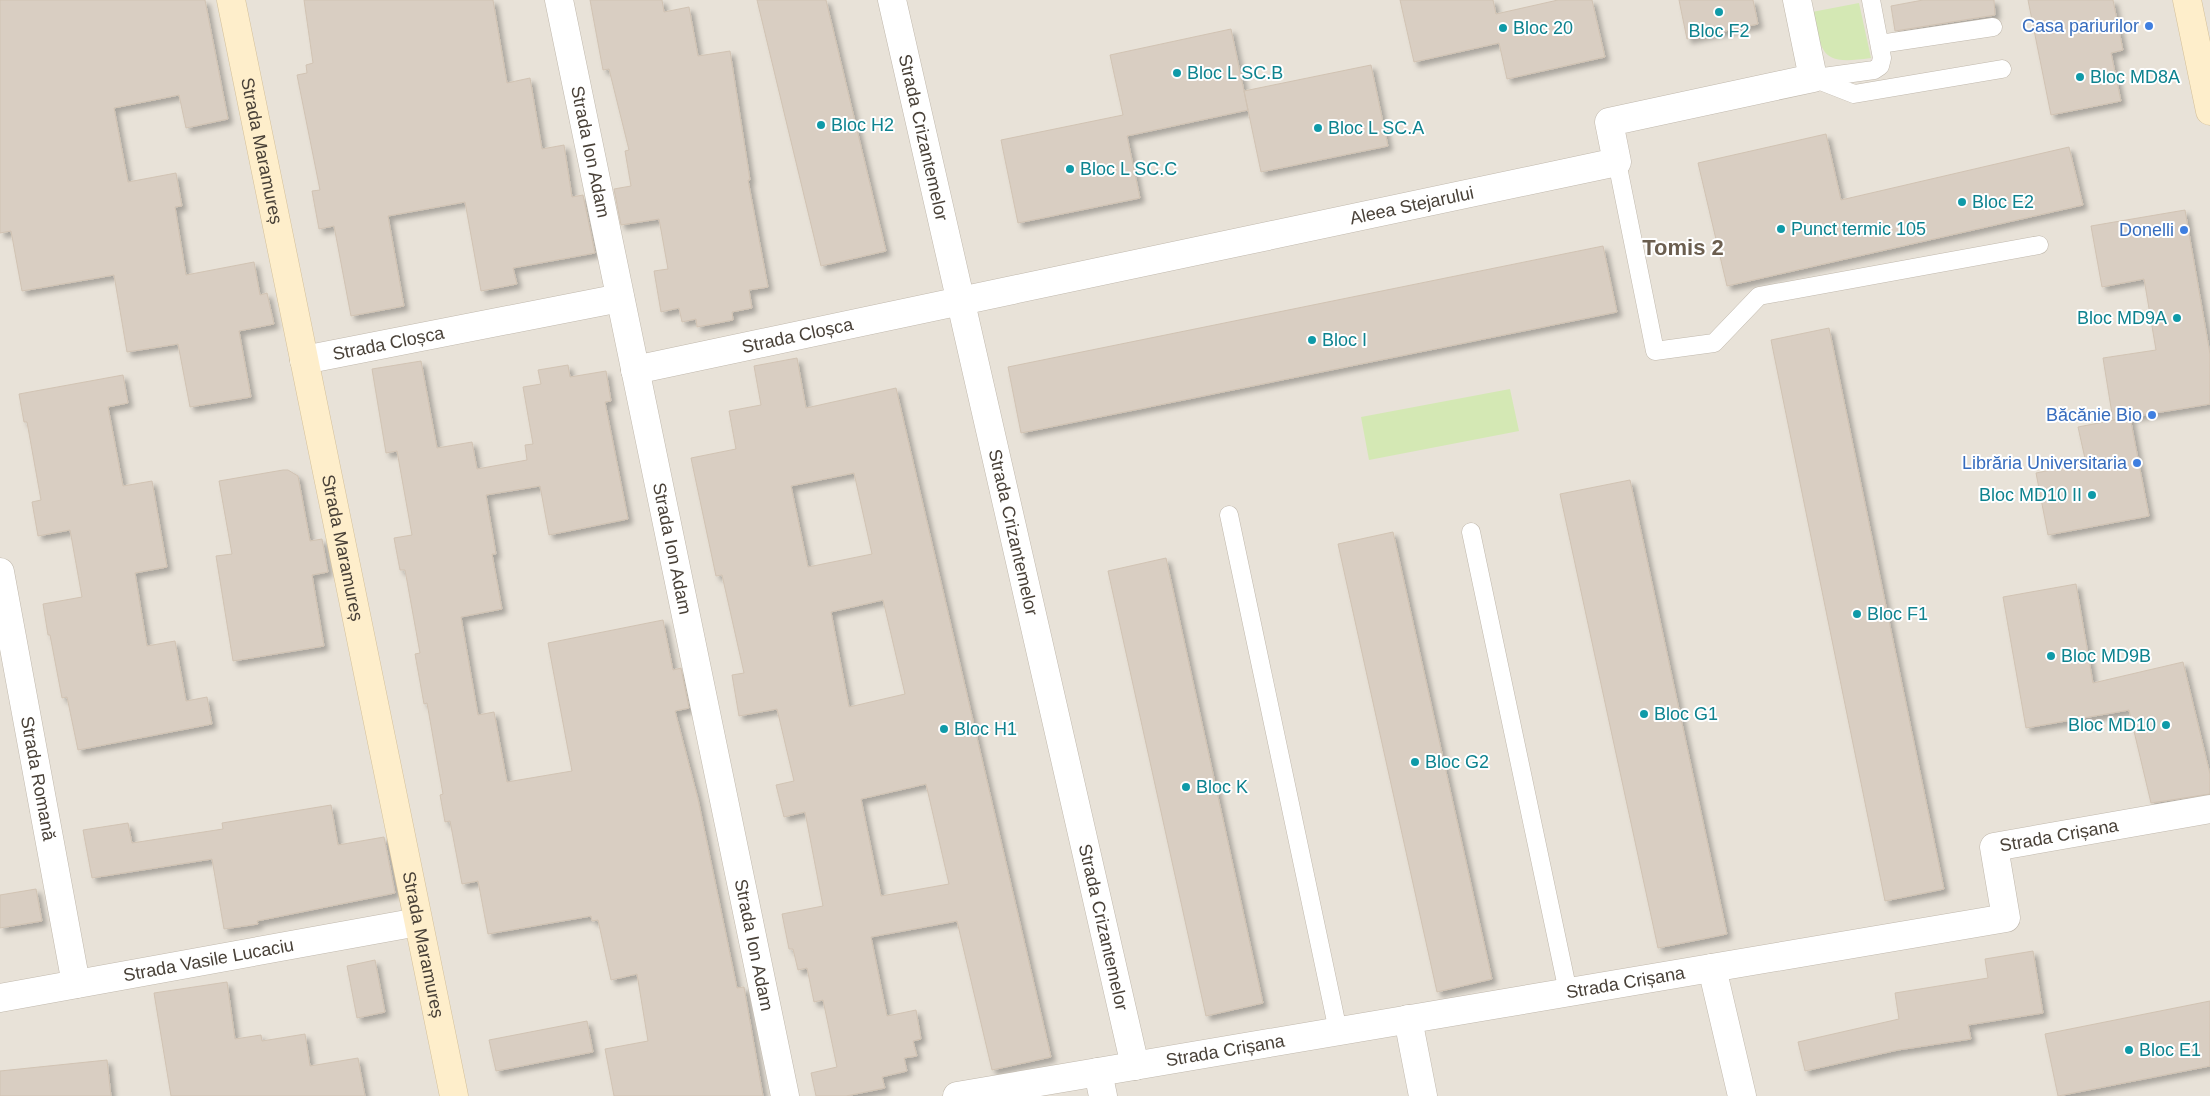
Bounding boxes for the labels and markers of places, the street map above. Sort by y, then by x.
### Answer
marker: Bloc F2 [1713,6,1725,18]
place label: Casa pariurilor [2022,16,2139,36]
place label: Bloc 20 [1513,18,1573,38]
marker: Casa pariurilor [2143,20,2155,32]
place label: Bloc F2 [1688,21,1750,41]
marker: Bloc 20 [1497,22,1509,34]
place label: Bloc L SC.B [1187,63,1283,83]
marker: Bloc L SC.B [1171,67,1183,79]
place label: Bloc MD8A [2090,67,2180,87]
marker: Bloc MD8A [2074,71,2086,83]
place label: Bloc H2 [831,115,894,135]
place label: Bloc L SC.A [1328,118,1424,138]
marker: Bloc H2 [815,119,827,131]
marker: Bloc L SC.A [1312,122,1324,134]
place label: Bloc L SC.C [1080,159,1177,179]
marker: Bloc L SC.C [1064,163,1076,175]
place label: Bloc E2 [1972,192,2034,212]
marker: Bloc E2 [1956,196,1968,208]
place label: Punct termic 105 [1791,219,1926,239]
place label: Donelli [2119,220,2174,240]
marker: Punct termic 105 [1775,223,1787,235]
marker: Donelli [2178,224,2190,236]
place label: Bloc MD9A [2077,308,2167,328]
marker: Bloc MD9A [2171,312,2183,324]
place label: Bloc I [1322,330,1367,350]
marker: Bloc I [1306,334,1318,346]
place label: Băcănie Bio [2046,405,2142,425]
marker: Băcănie Bio [2146,409,2158,421]
place label: Librăria Universitaria [1962,453,2128,473]
marker: Librăria Universitaria [2131,457,2143,469]
place label: Bloc MD10 II [1979,485,2082,505]
marker: Bloc MD10 II [2086,489,2098,501]
place label: Bloc F1 [1867,604,1928,624]
marker: Bloc F1 [1851,608,1863,620]
place label: Bloc MD9B [2061,646,2151,666]
marker: Bloc MD9B [2045,650,2057,662]
place label: Bloc G1 [1654,704,1718,724]
marker: Bloc G1 [1638,708,1650,720]
place label: Bloc MD10 [2068,715,2156,735]
place label: Bloc H1 [954,719,1017,739]
marker: Bloc MD10 [2160,719,2172,731]
marker: Bloc H1 [938,723,950,735]
place label: Bloc G2 [1425,752,1489,772]
marker: Bloc G2 [1409,756,1421,768]
place label: Bloc K [1196,777,1248,797]
marker: Bloc K [1180,781,1192,793]
place label: Bloc E1 [2139,1040,2201,1060]
marker: Bloc E1 [2123,1044,2135,1056]

